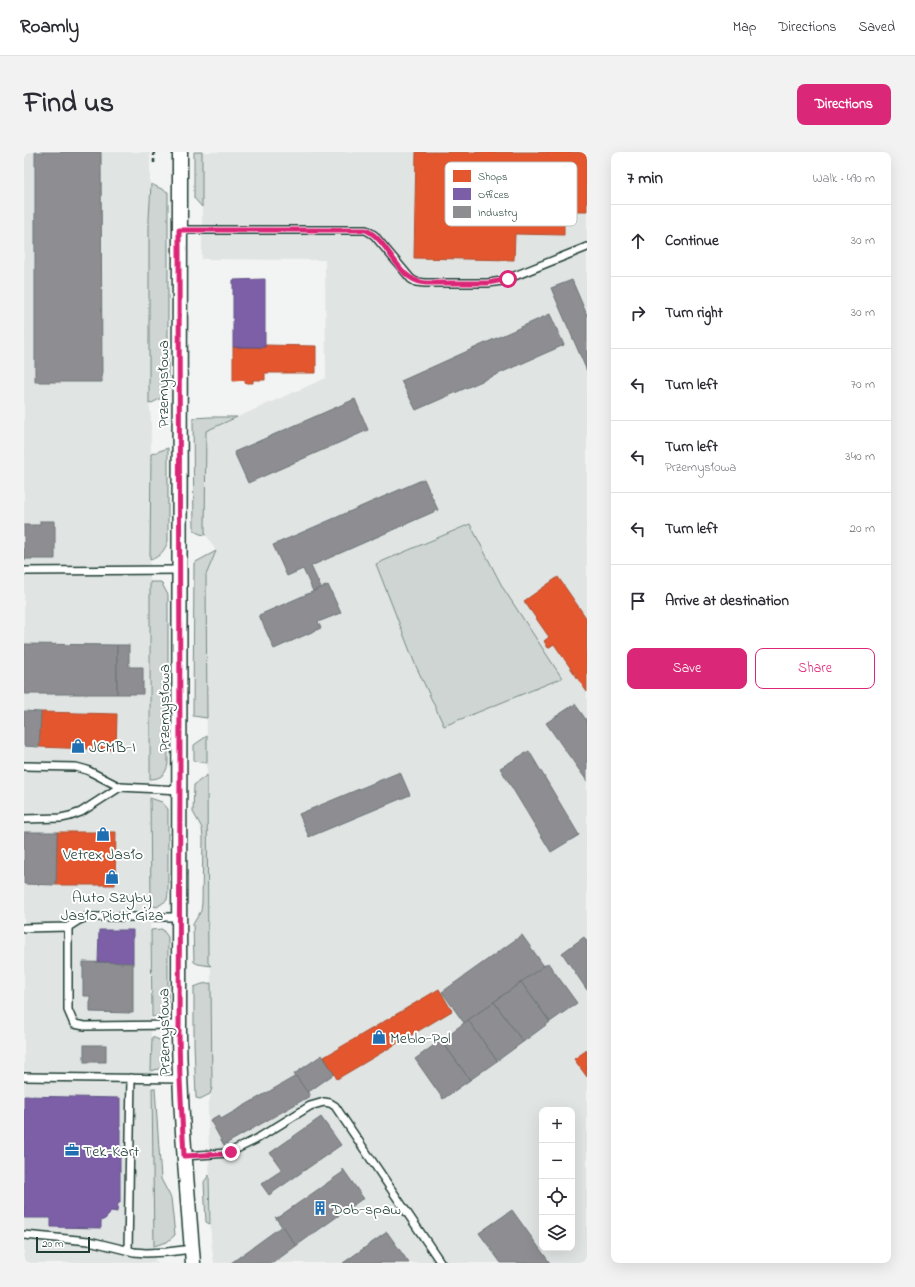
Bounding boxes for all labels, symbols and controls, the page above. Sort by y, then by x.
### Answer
text: Roamly [20,14,79,41]
text: Map [733,17,756,38]
text: Directions [778,17,836,38]
text: Saved [858,17,895,38]
text: Find us [24,84,114,125]
button: Directions [797,84,891,125]
legend [445,162,577,226]
text: 7 min [627,166,663,191]
text: Shops [478,169,508,185]
text: Walk · 490 m [813,169,875,188]
text: Offices [478,187,509,203]
text: Industry [478,205,517,222]
icon: ahead [627,230,649,252]
text: Continue [665,230,719,252]
text: 30 m [851,231,875,250]
route start [499,270,517,288]
icon: right [627,302,649,324]
text: Turn right [665,302,723,324]
text: 30 m [851,303,875,322]
street label: Przemysłowa [152,340,176,428]
icon: left [627,374,649,396]
text: Turn left [665,374,718,396]
text: 70 m [851,375,875,394]
text: Turn left [665,436,718,458]
icon: left [627,446,649,468]
text: 340 m [845,447,875,466]
text: Przemysłowa [665,458,736,477]
icon: left [627,518,649,540]
text: Turn left [665,518,718,540]
text: 20 m [850,519,875,538]
icon: arrive [627,590,649,612]
text: Arrive at destination [665,590,789,612]
button: Save [627,648,747,689]
button: Share [755,648,875,689]
street label: Przemysłowa [153,664,177,752]
place label: JCMB-I [89,736,136,760]
shop icon: JCMB-I [70,738,86,754]
shop icon: Vetrex Jasło [95,826,111,842]
place label: Vetrex Jasło [62,843,143,867]
shop icon: Auto Szyby Jasło Piotr Giza [104,869,120,885]
place label: Auto Szyby Jasło Piotr Giza [61,886,163,928]
street label: Przemysłowa [152,988,178,1076]
place label: Meblo-Pol [390,1027,451,1051]
shop icon: Meblo-Pol [371,1029,387,1045]
map controls [539,1107,575,1251]
button: + [539,1107,575,1143]
place label: Tek-Kart [83,1140,140,1164]
office icon: Tek-Kart [64,1142,80,1158]
route end [222,1143,240,1161]
button: − [539,1143,575,1179]
button: locate [539,1179,575,1215]
place label: Dob-spaw [330,1198,401,1222]
building icon: Dob-spaw [312,1200,328,1216]
button: layers [539,1215,575,1251]
scale bar [36,1235,90,1254]
text: 20 m [42,1236,64,1252]

